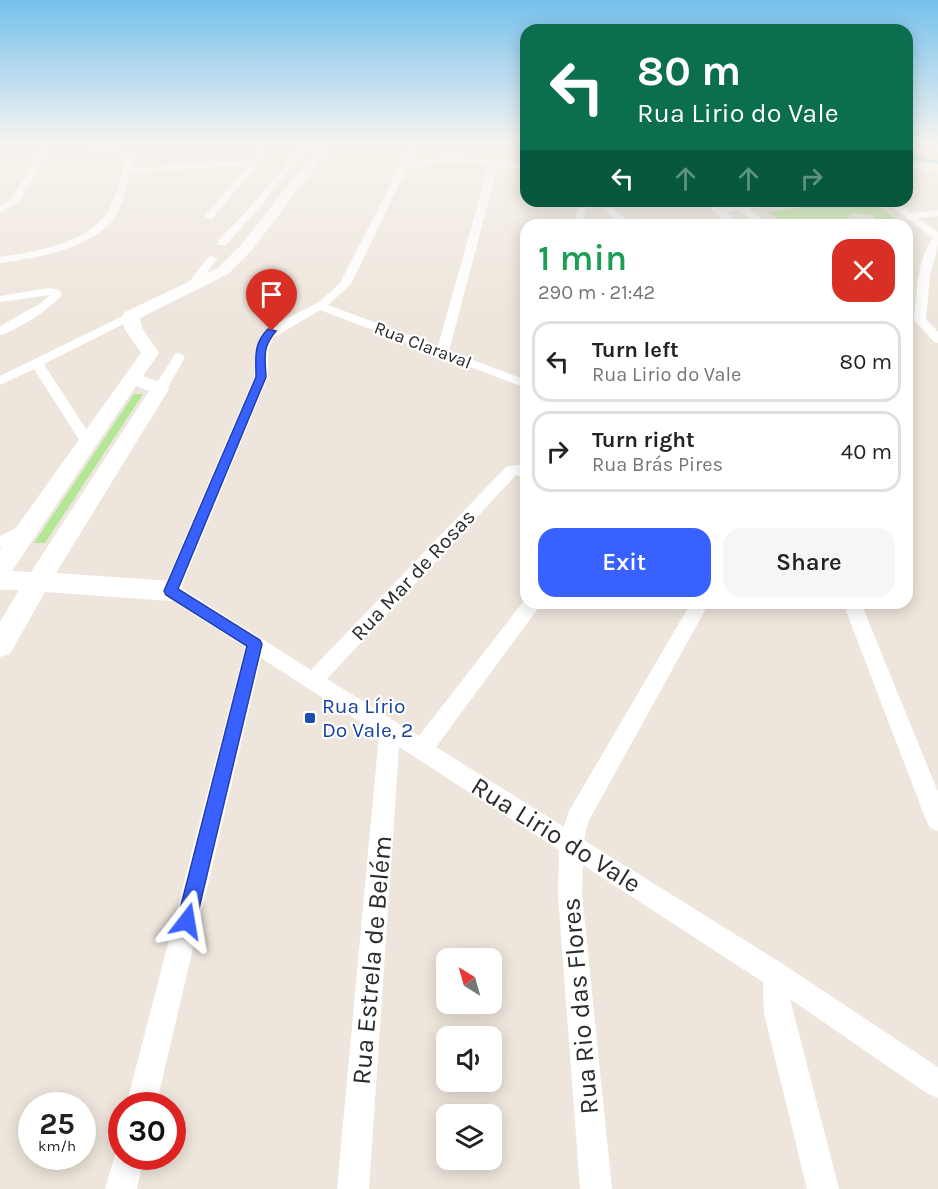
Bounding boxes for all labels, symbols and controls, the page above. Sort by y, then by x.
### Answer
text: 80 m [637,46,741,96]
icon: left [538,48,616,126]
text: Rua Lirio do Vale [637,97,839,129]
icon: left [606,162,639,195]
icon: ahead [669,162,702,195]
icon: ahead [732,162,765,195]
icon: right [795,162,828,195]
text: 1 min [538,237,627,279]
button: close [832,239,895,302]
pin [246,269,297,331]
icon: arrive [255,278,288,311]
text: 290 m · 21:42 [538,281,655,304]
street label: Rua Claraval [371,316,475,374]
text: Turn left [592,337,679,363]
icon: left [541,345,574,378]
text: 80 m [840,349,892,375]
text: Rua Lirio do Vale [592,363,741,386]
text: Turn right [592,427,695,453]
icon: right [541,435,574,468]
text: 40 m [841,439,892,465]
text: Rua Brás Pires [592,453,723,476]
street label: Rua Mar de Rosas [346,505,480,645]
button: Exit [538,528,711,597]
button: Share [723,528,895,597]
place label: Rua Lírio Do Vale, 2 [322,694,413,742]
marker: Rua Lírio Do Vale, 2 [303,711,317,725]
street label: Rua Lirio do Vale [465,770,647,900]
street label: Rua Estrela de Belém [346,834,398,1086]
position arrow [155,889,219,953]
street label: Rua Rio das Flores [555,896,605,1116]
north arrow [436,948,502,1014]
map controls [436,948,502,1170]
button: sound [436,1026,502,1092]
speed limit sign: 30 [108,1092,186,1170]
button: layers [436,1104,502,1170]
text: 25 [39,1106,75,1142]
text: km/h [38,1137,76,1155]

